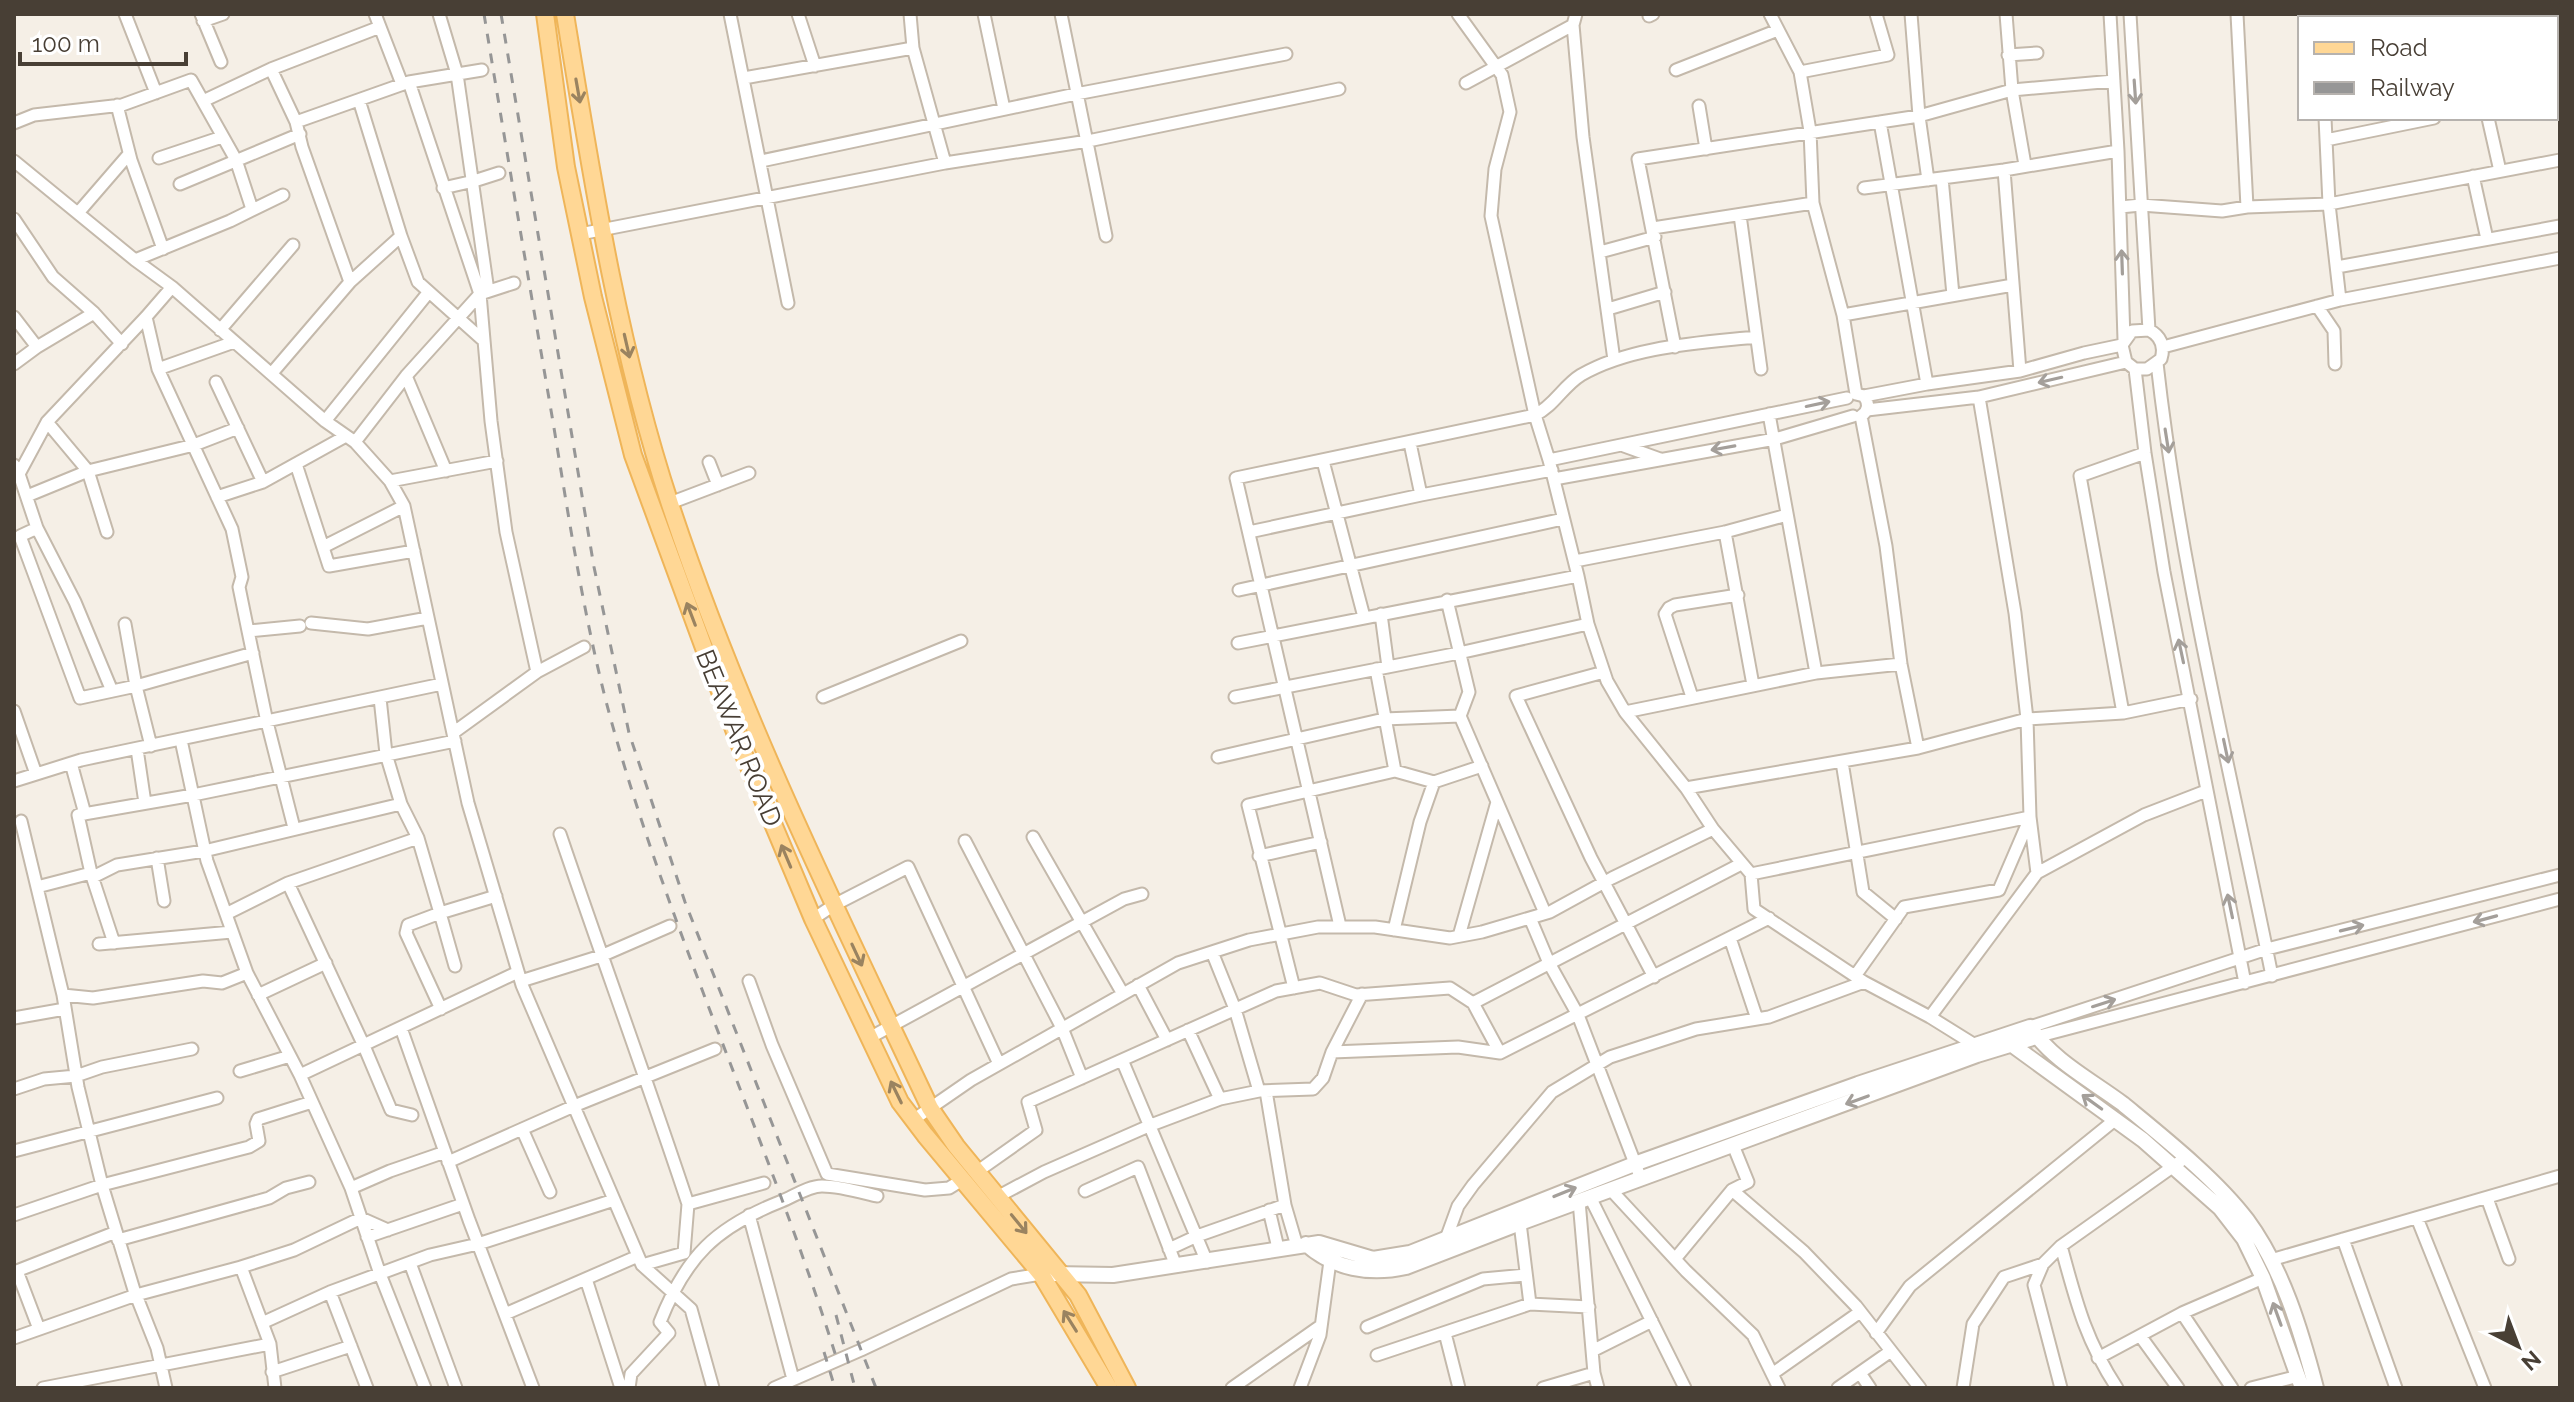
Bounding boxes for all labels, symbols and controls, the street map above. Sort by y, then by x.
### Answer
scale bar [20,16,186,66]
legend [2298,16,2558,120]
text: 100 m [32,29,100,58]
text: Road [2370,33,2428,62]
text: Railway [2370,73,2455,102]
one-way arrow [572,78,587,103]
one-way arrow [2127,78,2142,105]
one-way arrow [2114,249,2129,276]
one-way arrow [620,333,635,359]
one-way arrow [2038,374,2064,389]
one-way arrow [1804,396,1830,411]
one-way arrow [2161,428,2176,453]
one-way arrow [1711,442,1736,457]
one-way arrow [683,603,697,627]
one-way arrow [2172,639,2187,664]
street label: BEAWAR ROAD [690,645,788,831]
one-way arrow [2219,738,2234,764]
one-way arrow [778,844,793,869]
one-way arrow [2222,894,2237,920]
one-way arrow [2472,913,2498,928]
one-way arrow [2339,919,2365,934]
one-way arrow [850,942,865,966]
one-way arrow [2090,995,2116,1010]
one-way arrow [888,1080,903,1104]
one-way arrow [1845,1093,1870,1108]
one-way arrow [2081,1094,2103,1110]
one-way arrow [1552,1183,1577,1198]
one-way arrow [1010,1213,1028,1234]
one-way arrow [2268,1302,2283,1327]
north arrow [2478,1306,2558,1386]
one-way arrow [1061,1310,1078,1332]
text: N [2516,1346,2546,1376]

